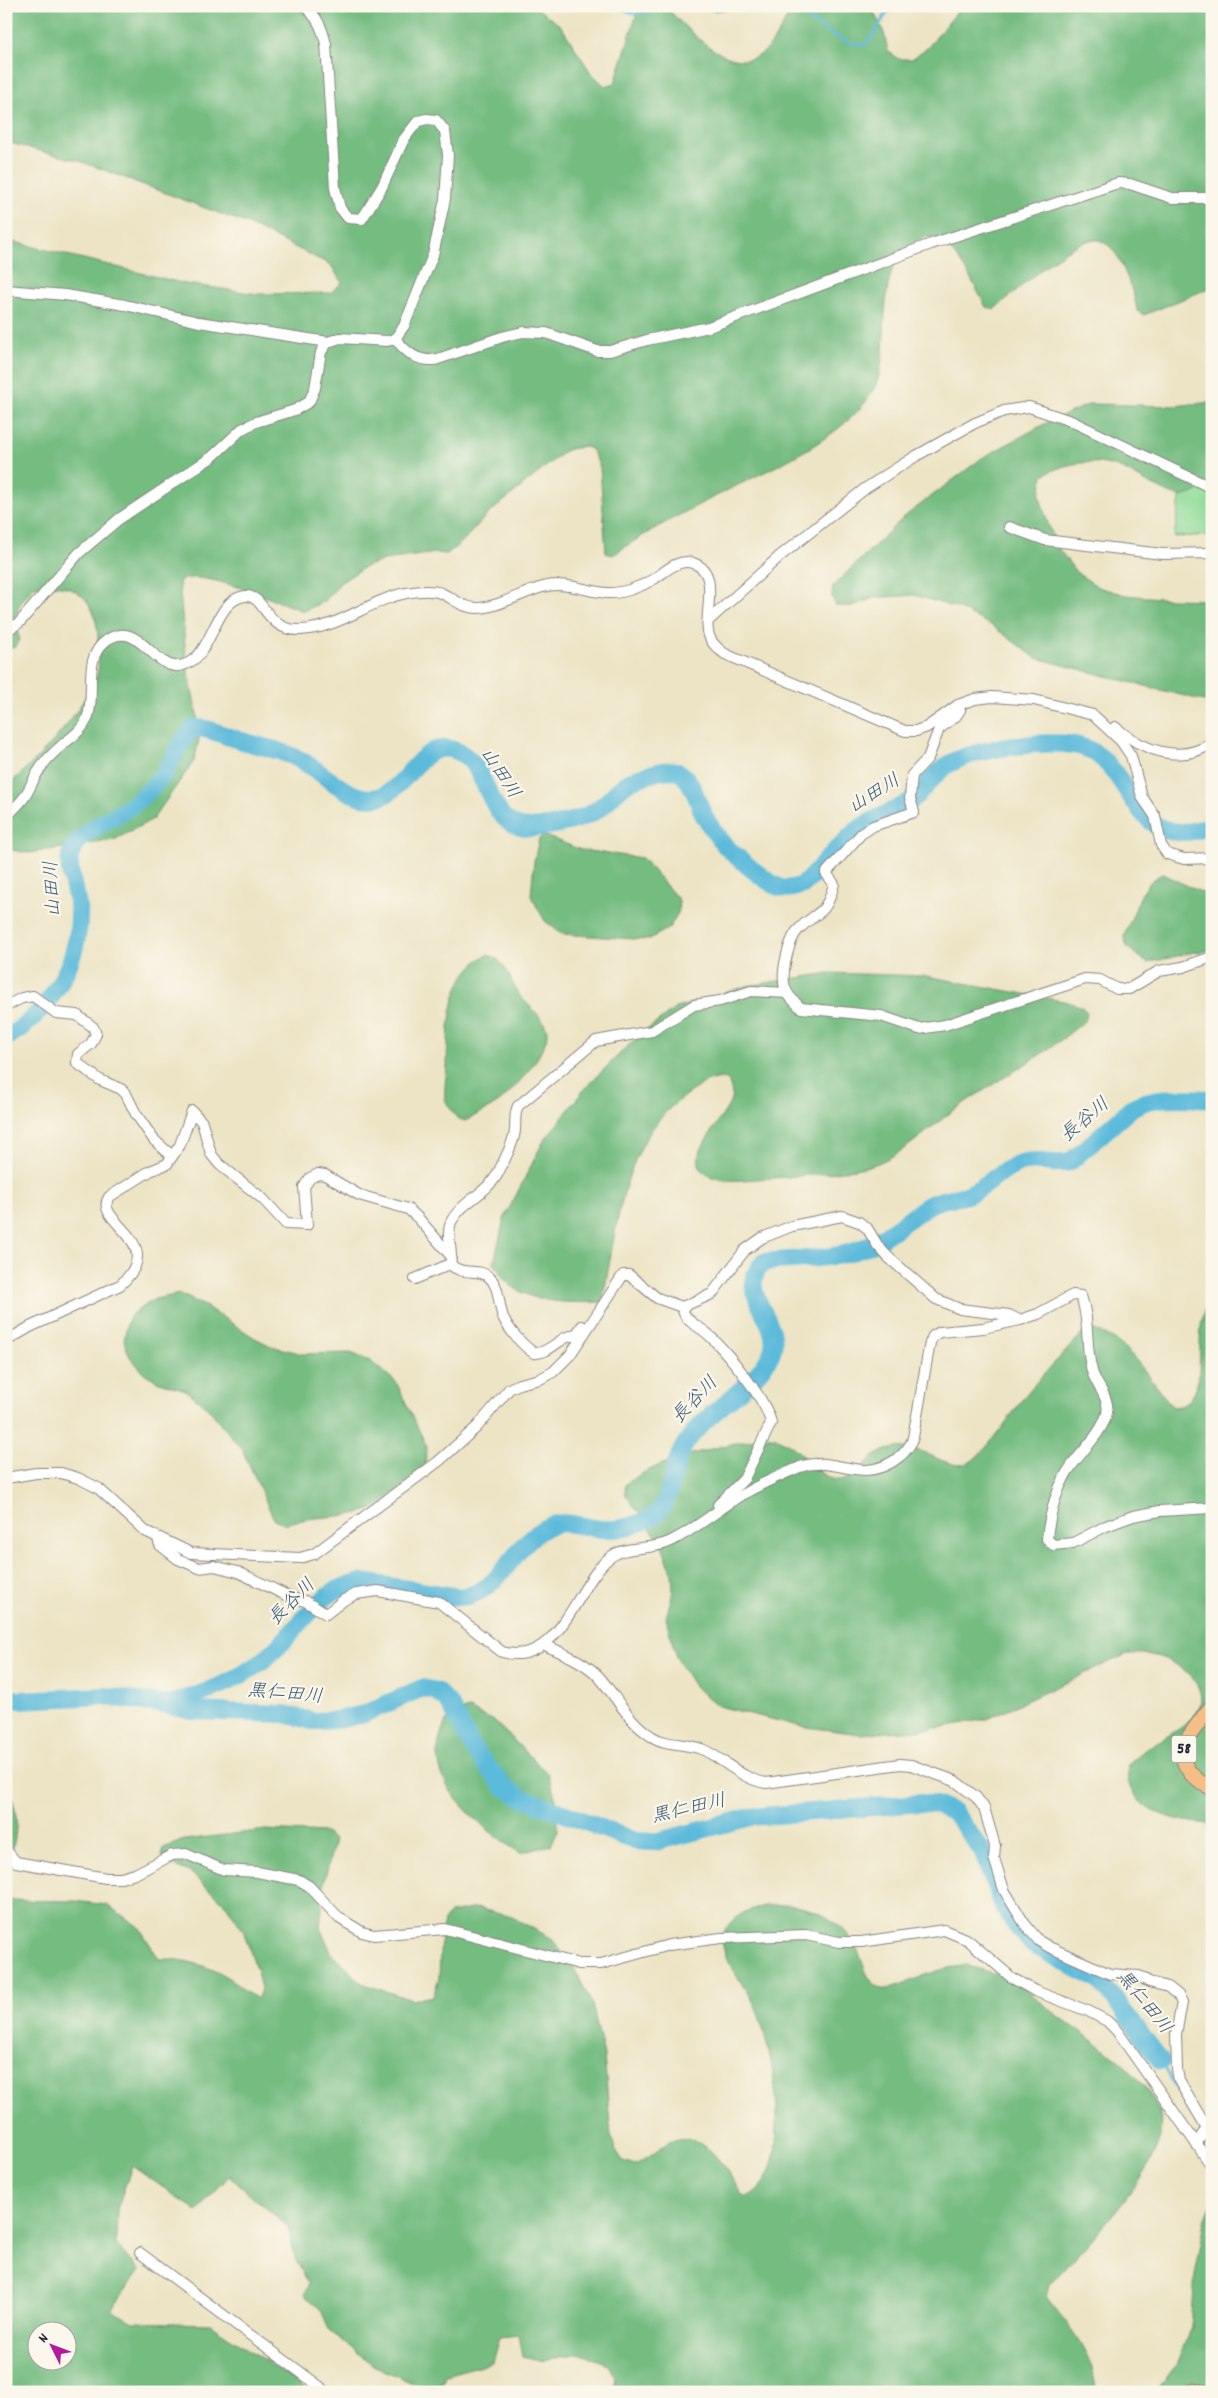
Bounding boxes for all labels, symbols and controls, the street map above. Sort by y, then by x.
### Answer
water label: 山田川 [472,743,526,805]
water label: 山田川 [844,768,906,822]
water label: 山田川 [39,860,69,918]
water label: 長谷川 [1055,1092,1117,1150]
water label: 長谷川 [666,1371,726,1431]
water label: 長谷川 [263,1573,323,1633]
water label: 黒仁田川 [246,1678,324,1712]
road number: 58 [1172,1736,1196,1762]
water label: 黒仁田川 [649,1788,729,1832]
water label: 黒仁田川 [1109,1965,1177,2041]
north arrow [28,2320,78,2370]
text: N [34,2329,54,2348]

